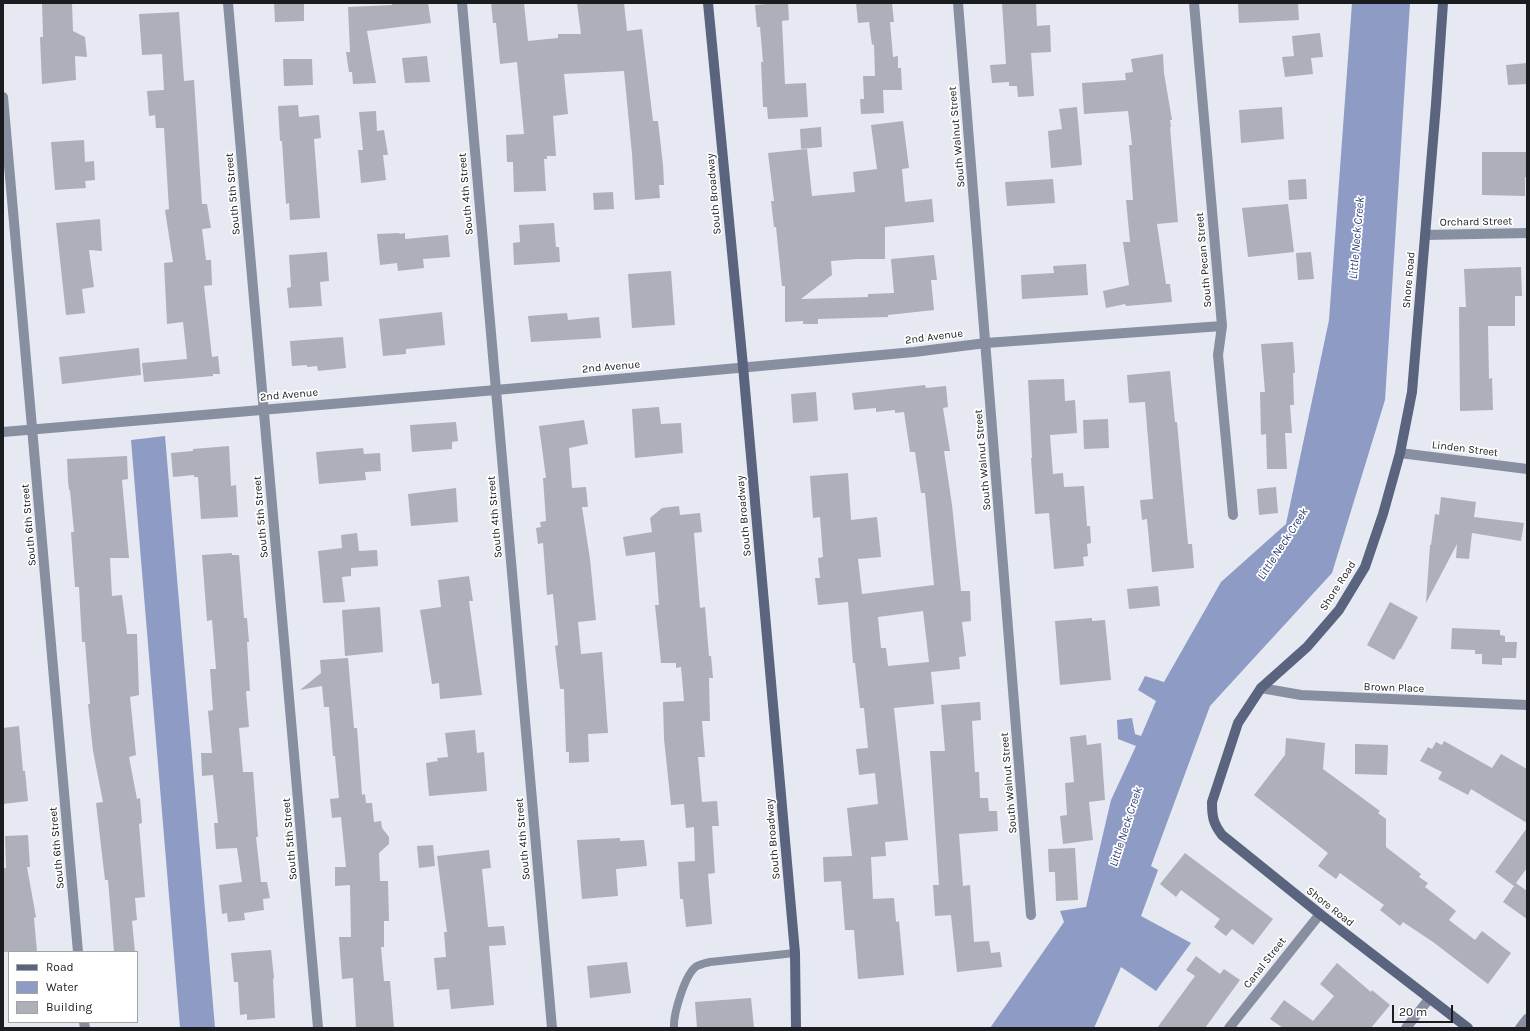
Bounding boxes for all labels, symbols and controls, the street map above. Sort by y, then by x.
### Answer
street label: South Walnut Street [946,86,968,188]
street label: South 5th Street [223,152,243,236]
street label: South 4th Street [456,152,476,236]
street label: South Broadway [704,153,724,235]
water label: Little Neck Creek [1346,196,1368,280]
street label: South Pecan Street [1193,212,1215,308]
street label: Orchard Street [1440,215,1512,229]
street label: Shore Road [1400,251,1418,309]
street label: 2nd Avenue [904,327,964,347]
street label: 2nd Avenue [581,358,641,376]
street label: 2nd Avenue [259,386,319,404]
street label: South Walnut Street [972,409,994,511]
street label: Linden Street [1431,438,1499,460]
street label: South 5th Street [251,475,271,559]
street label: South 4th Street [485,475,505,559]
street label: South Broadway [734,475,754,557]
street label: South 6th Street [19,483,39,567]
water label: Little Neck Creek [1254,505,1312,583]
street label: Shore Road [1317,559,1359,613]
street label: Brown Place [1363,680,1425,696]
street label: South Walnut Street [998,732,1020,834]
water label: Little Neck Creek [1106,785,1146,869]
street label: South 5th Street [280,797,300,881]
street label: South 4th Street [513,797,533,881]
street label: South Broadway [763,798,783,880]
street label: South 6th Street [47,806,67,890]
street label: Shore Road [1304,884,1356,930]
street label: Canal Street [1241,935,1289,991]
legend [8,951,138,1023]
text: Road [46,960,74,974]
text: Water [46,980,78,994]
scale bar [1394,997,1455,1023]
text: Building [46,1000,92,1014]
text: 20 m [1399,1005,1427,1019]

